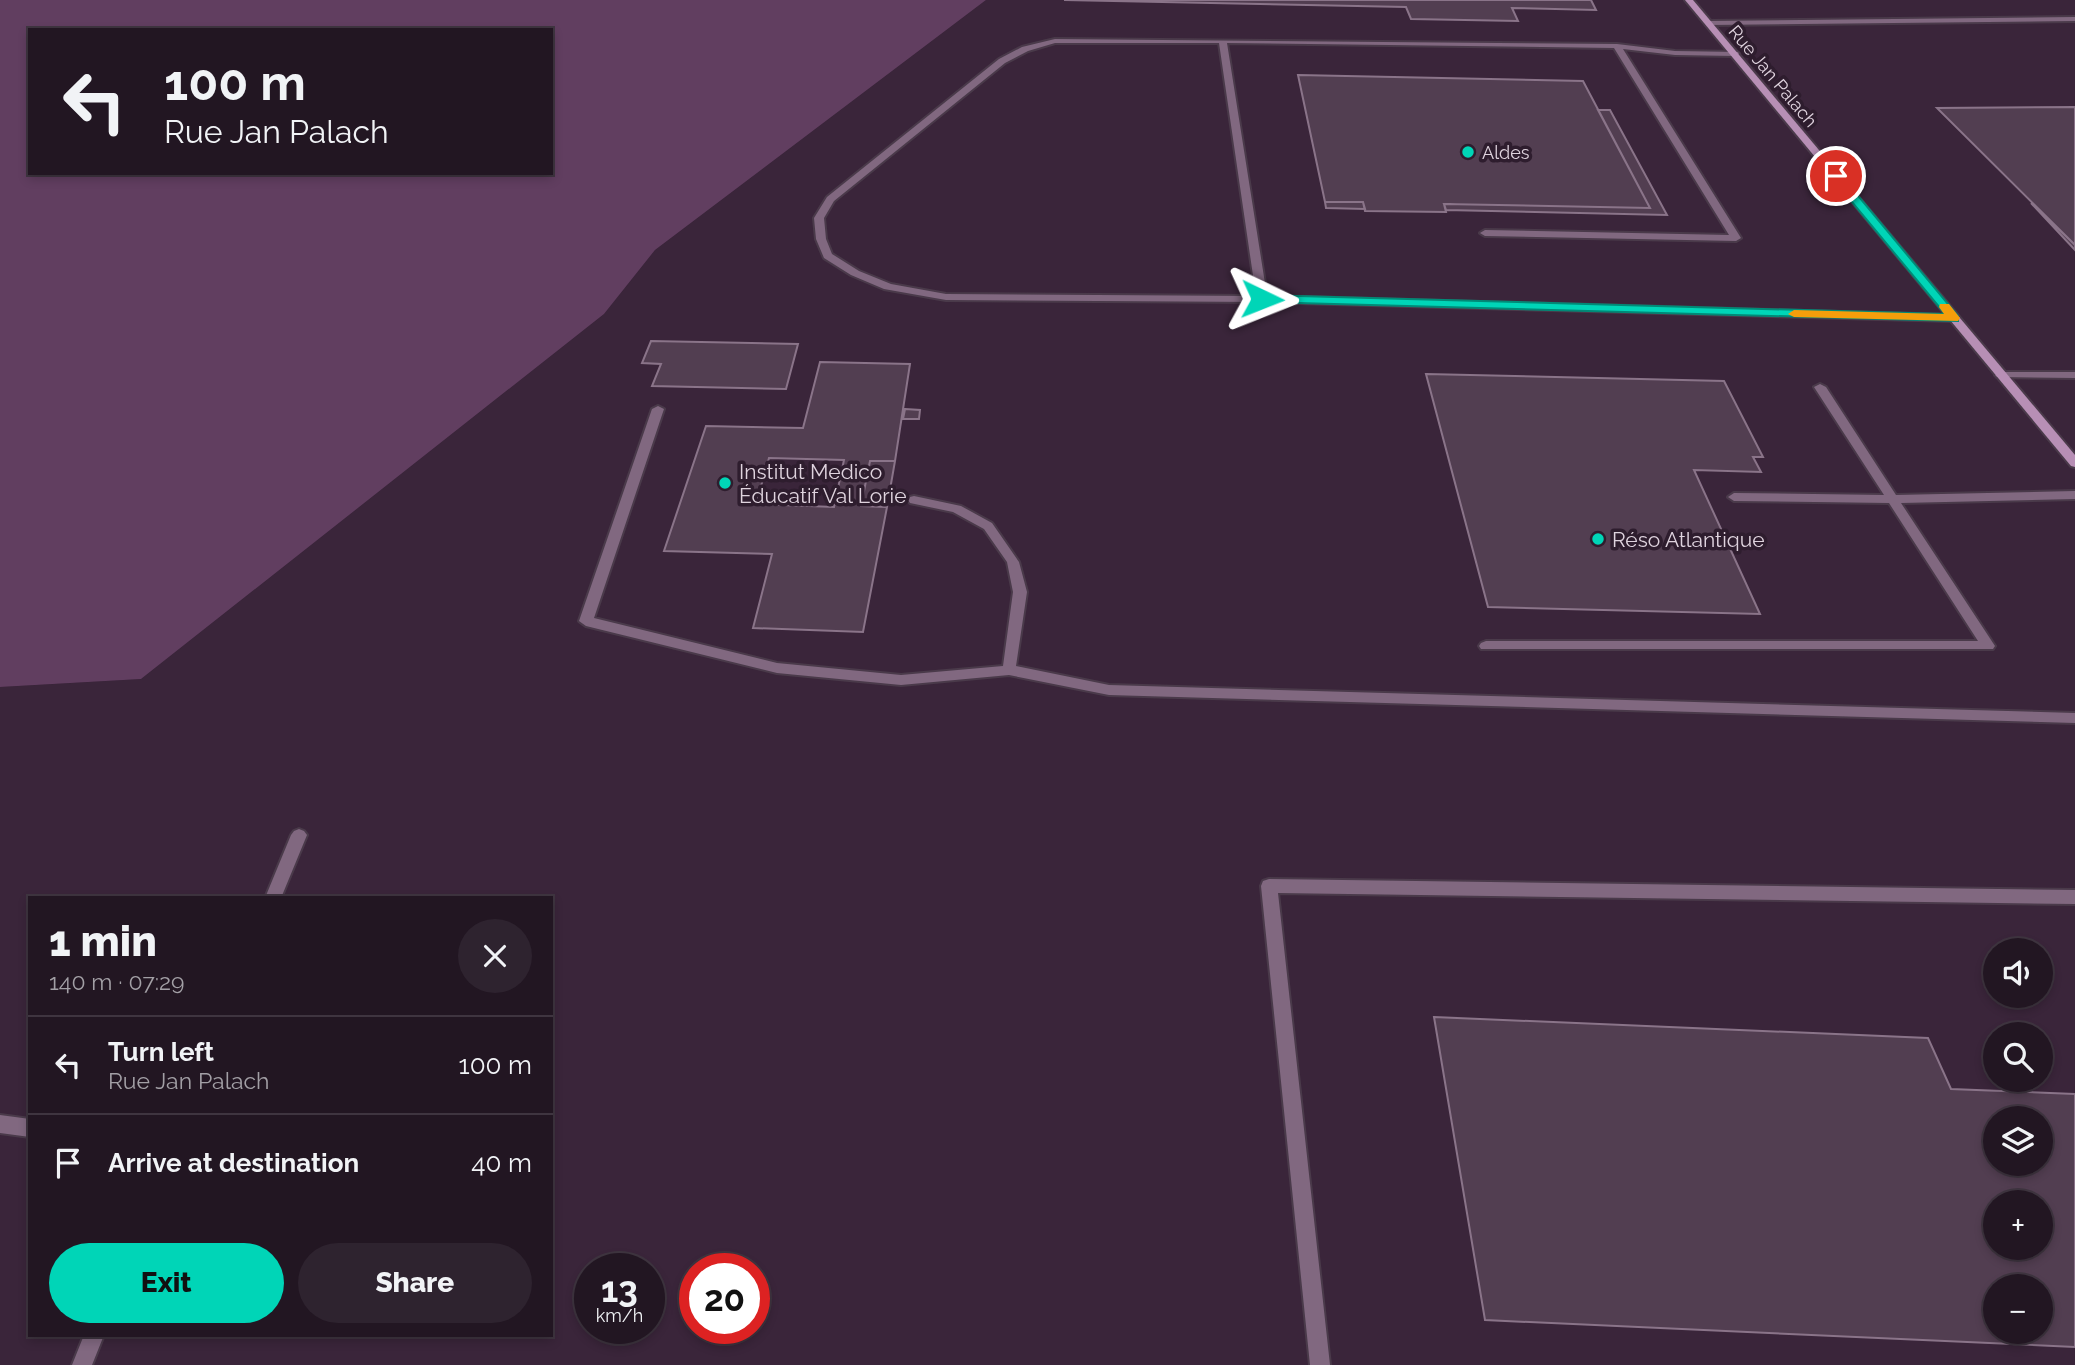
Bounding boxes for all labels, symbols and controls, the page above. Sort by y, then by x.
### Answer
street label: Rue Jan Palach [1724,21,1822,131]
text: 100 m [164,54,306,111]
icon: left [49,56,140,147]
text: Rue Jan Palach [164,113,389,150]
place label: Aldes [1482,142,1530,163]
marker: Aldes [1460,144,1476,160]
pin [1806,146,1866,206]
icon: arrive [1817,157,1855,195]
position arrow [1225,262,1299,336]
place label: Institut Medico Éducatif Val Lorie [739,459,906,508]
marker: Institut Medico Éducatif Val Lorie [717,475,733,491]
place label: Réso Atlantique [1612,527,1765,552]
marker: Réso Atlantique [1590,531,1606,547]
text: 1 min [49,917,157,966]
button: close [458,919,532,993]
map controls [1983,938,2053,1344]
button: sound [1983,938,2053,1008]
text: 140 m · 07:29 [49,968,185,995]
button: search [1983,1022,2053,1092]
text: Turn left [108,1037,214,1067]
icon: left [49,1046,87,1084]
text: 100 m [459,1050,532,1080]
text: Rue Jan Palach [108,1067,269,1094]
button: layers [1983,1106,2053,1176]
icon: arrive [49,1144,87,1182]
text: Arrive at destination [108,1148,359,1178]
text: 40 m [471,1148,532,1178]
button: + [1983,1190,2053,1260]
button: Exit [49,1243,284,1323]
button: Share [298,1243,532,1323]
speed limit sign: 20 [679,1253,770,1344]
text: 13 [601,1269,638,1310]
button: − [1983,1274,2053,1344]
text: km/h [596,1305,643,1326]

